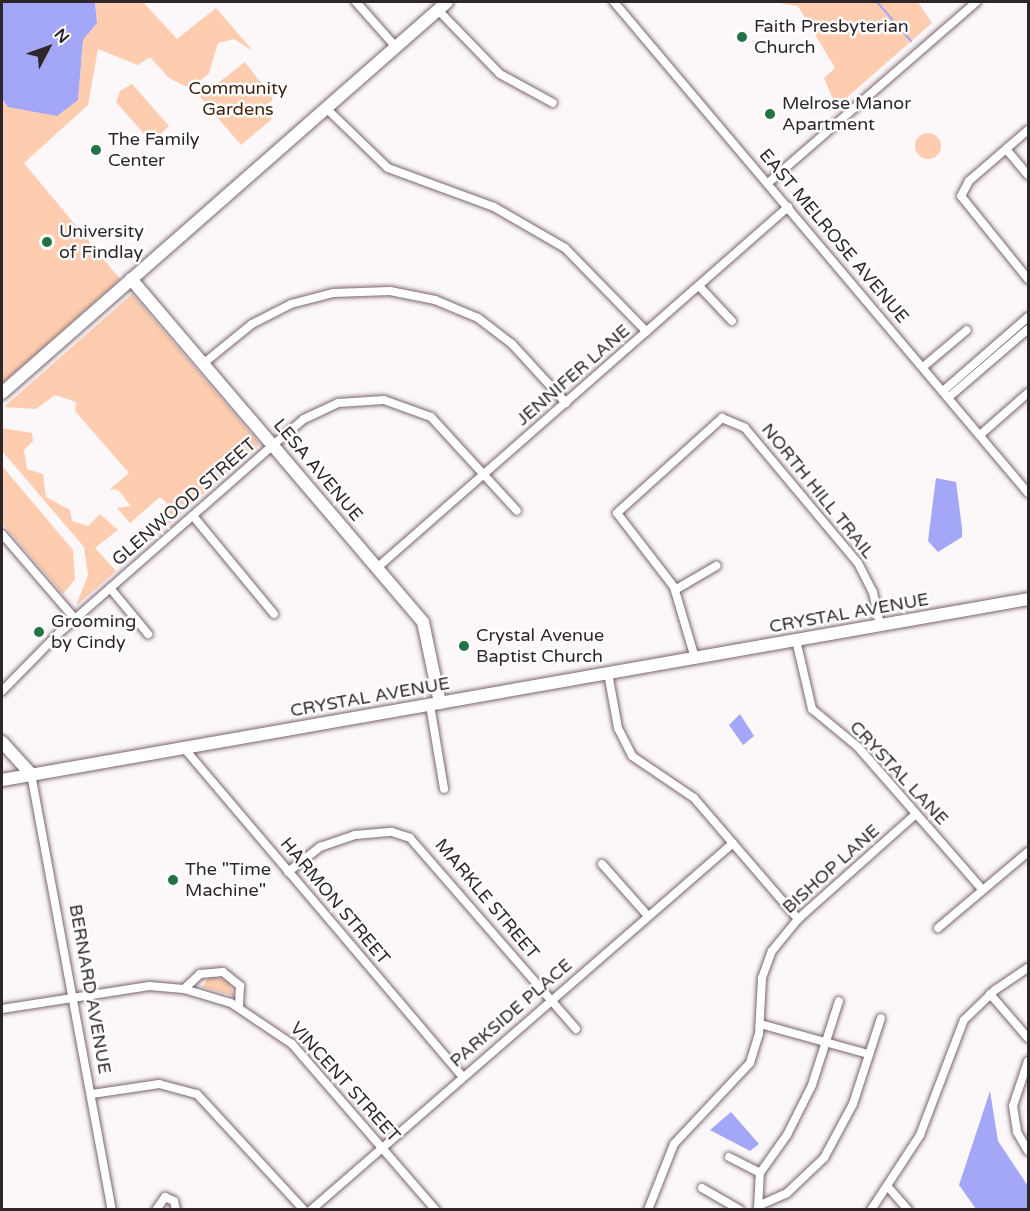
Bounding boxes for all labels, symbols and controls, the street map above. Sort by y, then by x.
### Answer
place label: Faith Presbyterian Church [754,16,909,58]
north arrow [18,18,78,78]
text: N [50,25,73,48]
marker: Faith Presbyterian Church [735,30,749,44]
park label: Community Gardens [189,78,287,121]
place label: Melrose Manor Apartment [782,93,911,136]
marker: Melrose Manor Apartment [763,107,777,121]
place label: The Family Center [108,129,200,172]
marker: The Family Center [89,143,103,157]
street label: EAST MELROSE AVENUE [755,144,913,328]
place label: University of Findlay [59,221,144,264]
marker: University of Findlay [40,235,54,249]
street label: JENNIFER LANE [512,320,634,430]
street label: LESA AVENUE [269,414,367,526]
street label: NORTH HILL TRAIL [757,419,879,563]
street label: GLENWOOD STREET [108,434,260,570]
street label: CRYSTAL AVENUE [768,588,930,638]
place label: Grooming by Cindy [51,611,136,654]
marker: Grooming by Cindy [32,625,46,639]
place label: Crystal Avenue Baptist Church [476,625,604,668]
marker: Crystal Avenue Baptist Church [457,639,471,653]
street label: CRYSTAL AVENUE [289,672,451,722]
street label: CRYSTAL LANE [845,716,953,830]
street label: BISHOP LANE [778,820,884,918]
street label: HARMON STREET [276,833,394,969]
street label: MARKLE STREET [430,834,544,964]
place label: The "Time Machine" [185,859,271,902]
marker: The "Time Machine" [166,873,180,887]
street label: BERNARD AVENUE [64,902,116,1076]
street label: PARKSIDE PLACE [446,954,576,1072]
street label: VINCENT STREET [285,1017,405,1147]

